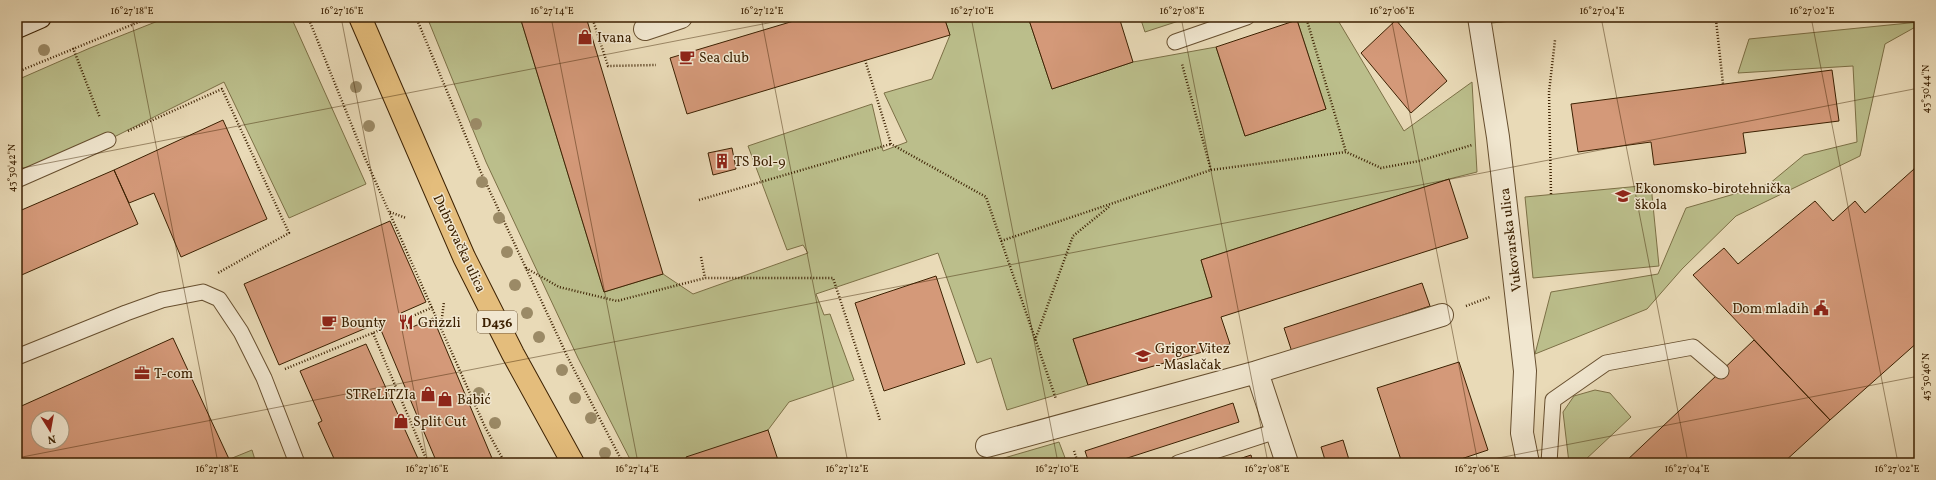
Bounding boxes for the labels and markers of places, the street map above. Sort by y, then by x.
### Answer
shop icon: Ivana [576,28,594,46]
place label: Ivana [597,29,632,48]
cafe icon: Sea club [678,48,696,66]
place label: Sea club [699,49,749,68]
building icon: TS Bol-9 [713,152,731,170]
place label: TS Bol-9 [734,153,786,172]
place label: Ekonomsko-birotehnička škola [1635,180,1791,215]
school or university icon: Ekonomsko-birotehnička škola [1614,187,1632,205]
public building icon: Dom mladih [1812,299,1830,317]
place label: Dom mladih [1732,300,1809,319]
cafe icon: Bounty [320,313,338,331]
restaurant icon: Grizzli [397,313,415,331]
place label: Bounty [341,314,386,333]
place label: Grizzli [418,314,461,333]
place label: Grigor Vitez - Maslačak [1155,340,1230,375]
school or university icon: Grigor Vitez - Maslačak [1134,347,1152,365]
office icon: T-com [133,364,151,382]
place label: T-com [154,365,193,384]
shop icon: STReLiTZIa [419,385,437,403]
place label: STReLiTZIa [345,386,416,405]
shop icon: Babić [436,390,454,408]
place label: Babić [457,391,491,410]
shop icon: Split Cut [392,412,410,430]
place label: Split Cut [413,413,467,432]

